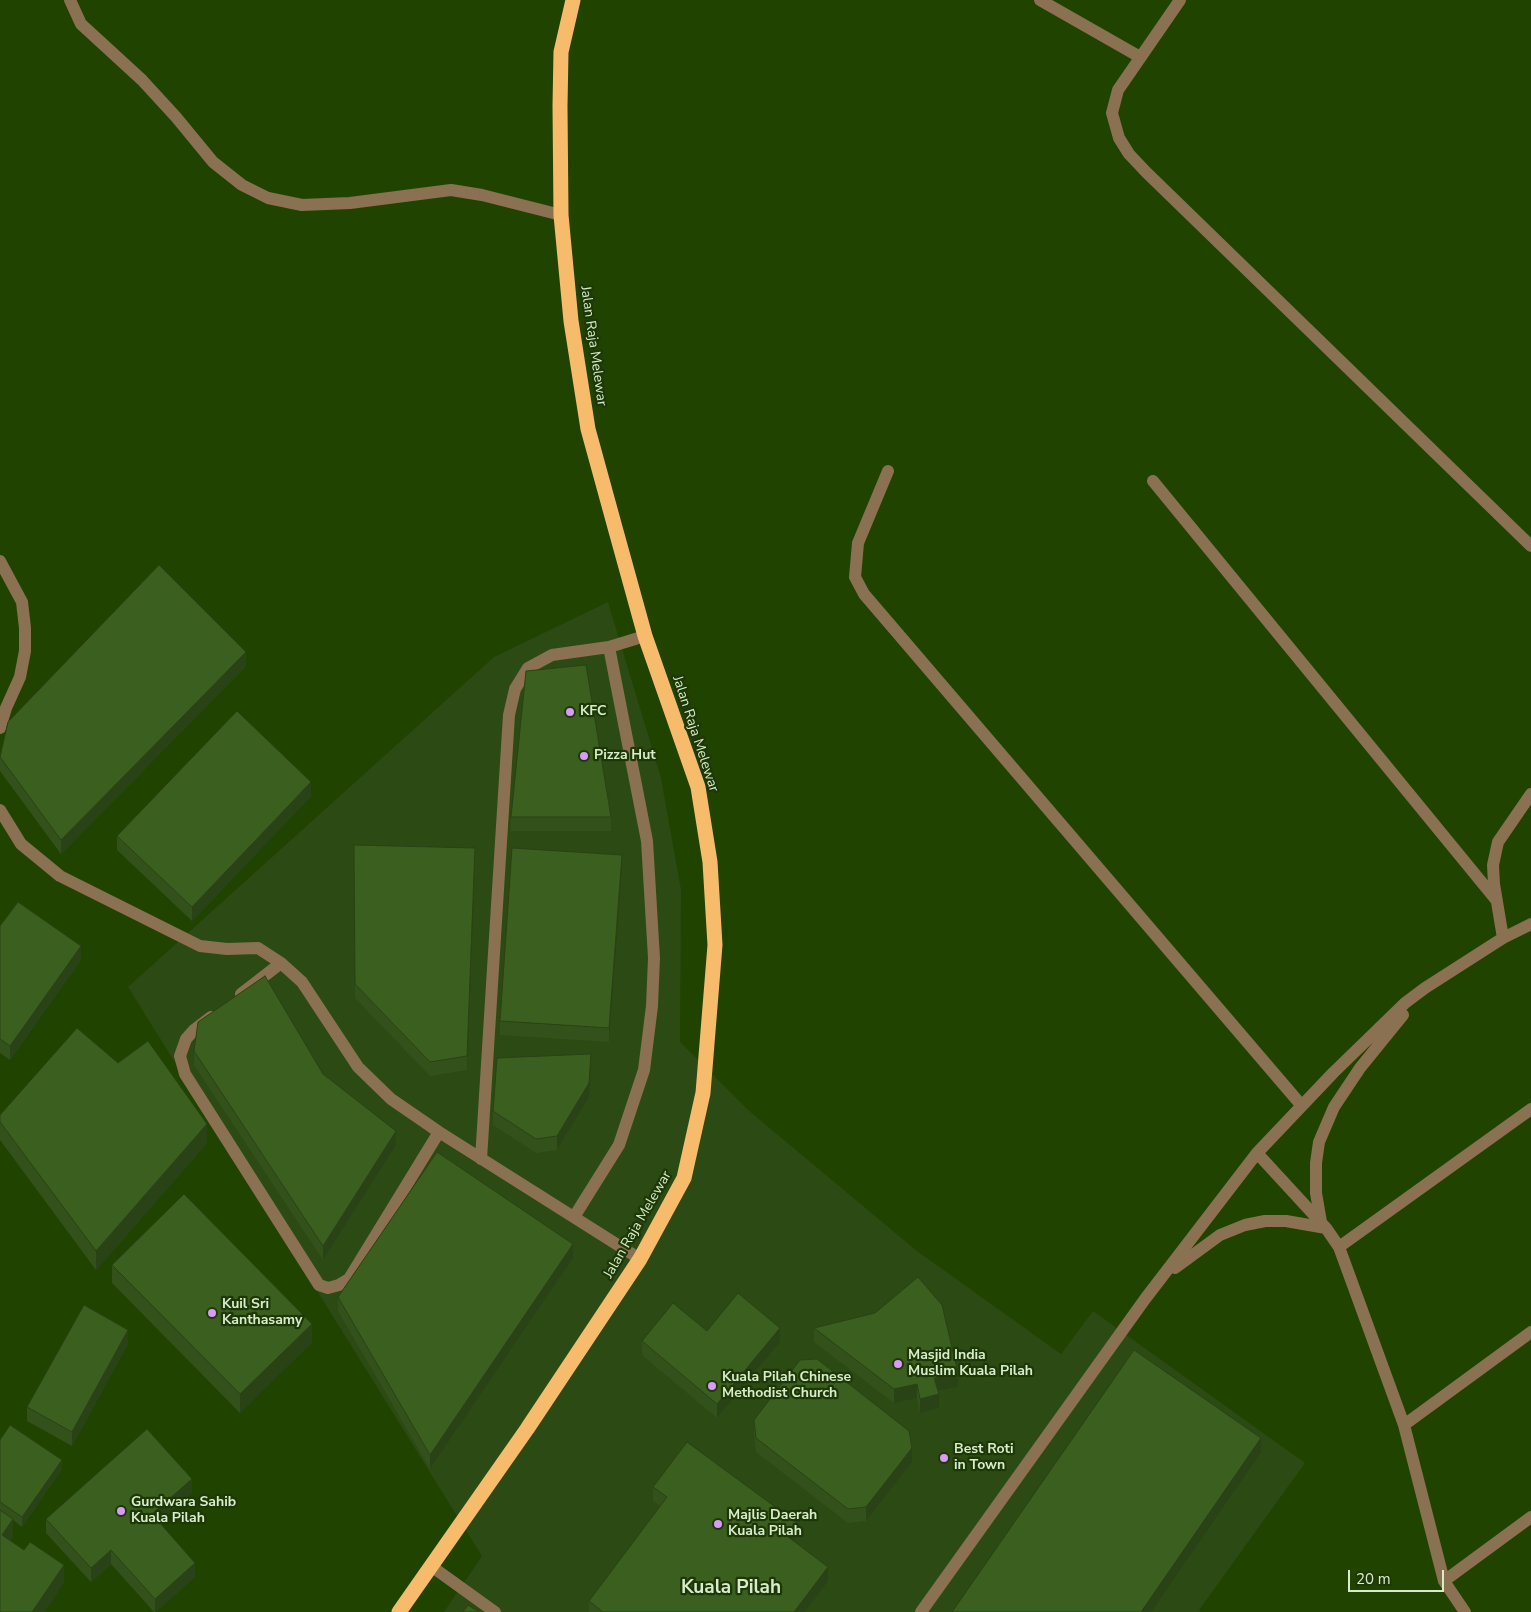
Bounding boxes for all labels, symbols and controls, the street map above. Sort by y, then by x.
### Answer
street label: Jalan Raja Melewar [576,285,610,407]
street label: Jalan Raja Melewar [668,674,722,794]
place label: KFC [580,704,606,720]
marker: KFC [564,706,576,718]
place label: Pizza Hut [594,748,656,764]
marker: Pizza Hut [578,750,590,762]
street label: Jalan Raja Melewar [600,1168,676,1282]
place label: Kuil Sri Kanthasamy [222,1297,302,1330]
marker: Kuil Sri Kanthasamy [206,1307,218,1319]
place label: Masjid India Muslim Kuala Pilah [908,1348,1033,1380]
marker: Masjid India Muslim Kuala Pilah [892,1358,904,1370]
place label: Kuala Pilah Chinese Methodist Church [722,1370,851,1402]
marker: Kuala Pilah Chinese Methodist Church [706,1380,718,1392]
place label: Best Roti in Town [954,1442,1013,1474]
marker: Best Roti in Town [938,1452,950,1464]
place label: Gurdwara Sahib Kuala Pilah [131,1495,236,1528]
marker: Gurdwara Sahib Kuala Pilah [115,1505,127,1517]
place label: Majlis Daerah Kuala Pilah [728,1508,817,1540]
marker: Majlis Daerah Kuala Pilah [712,1518,724,1530]
scale bar [1351,1560,1447,1592]
text: 20 m [1356,1569,1391,1589]
district label: Kuala Pilah [681,1577,781,1599]

